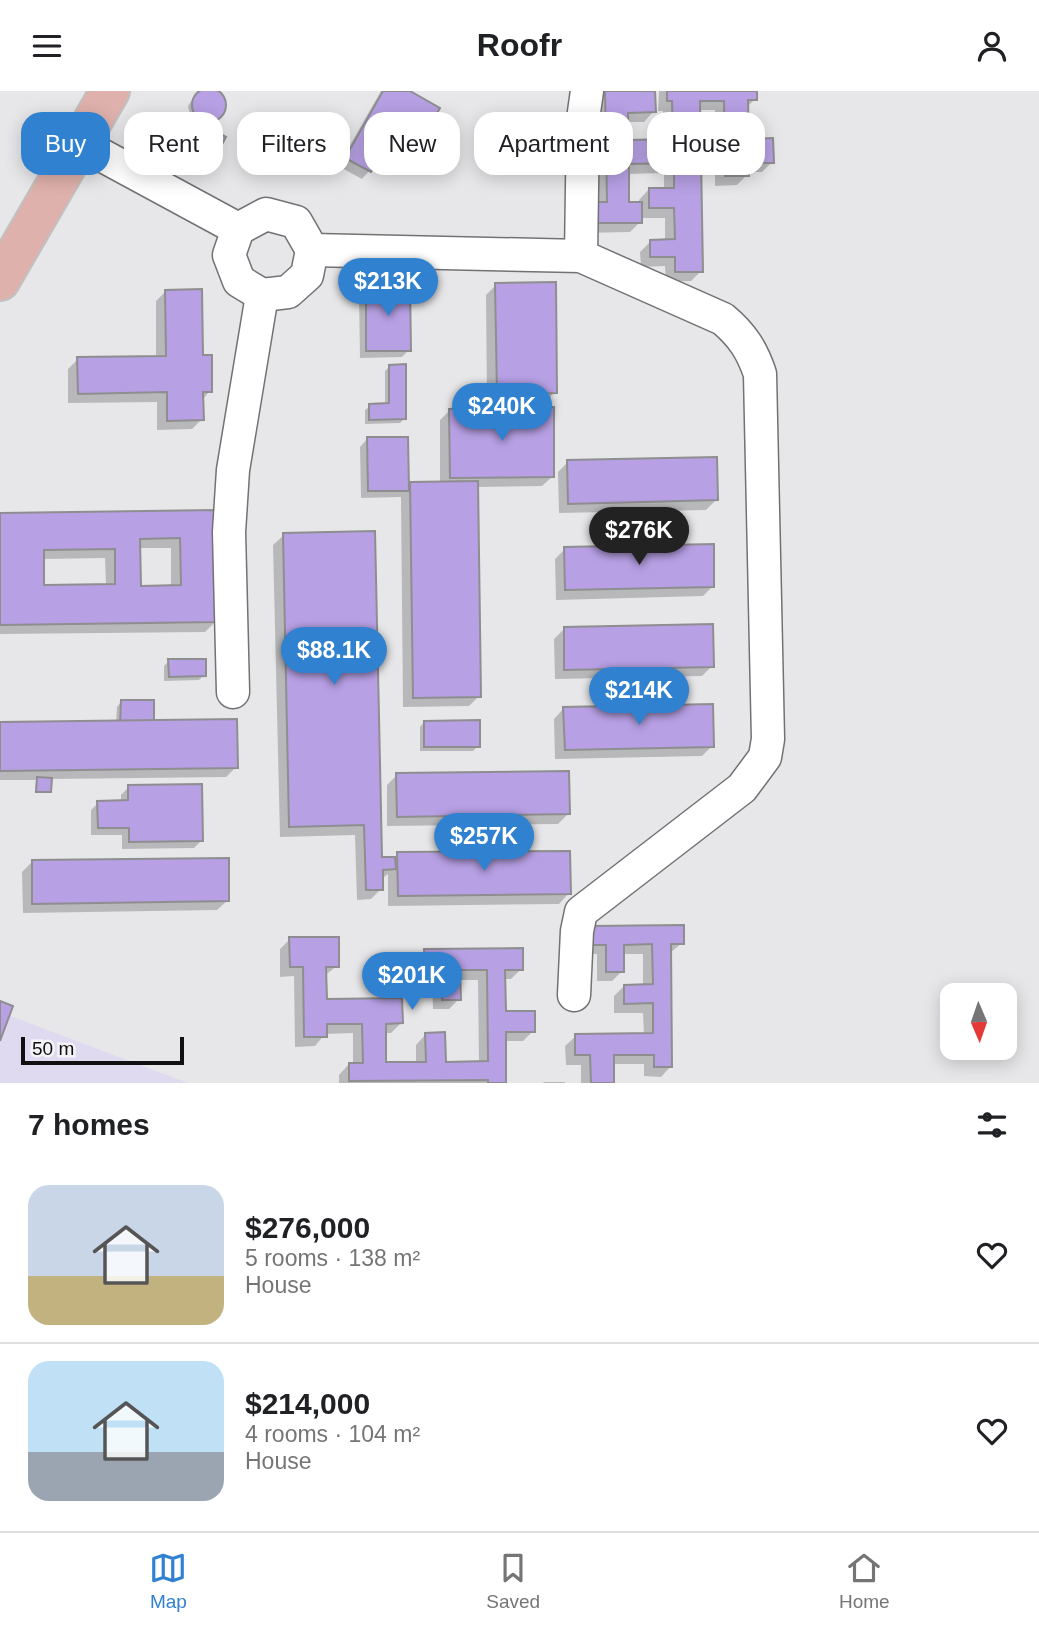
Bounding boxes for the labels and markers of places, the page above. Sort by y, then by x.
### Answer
pin: $213K [339,259,437,318]
pin: $240K [453,383,551,443]
pin: $276K [590,507,688,567]
pin: $88.1K [277,627,391,687]
pin: $214K [590,667,688,727]
pin: $257K [435,813,533,873]
pin: $201K [363,953,461,1012]

